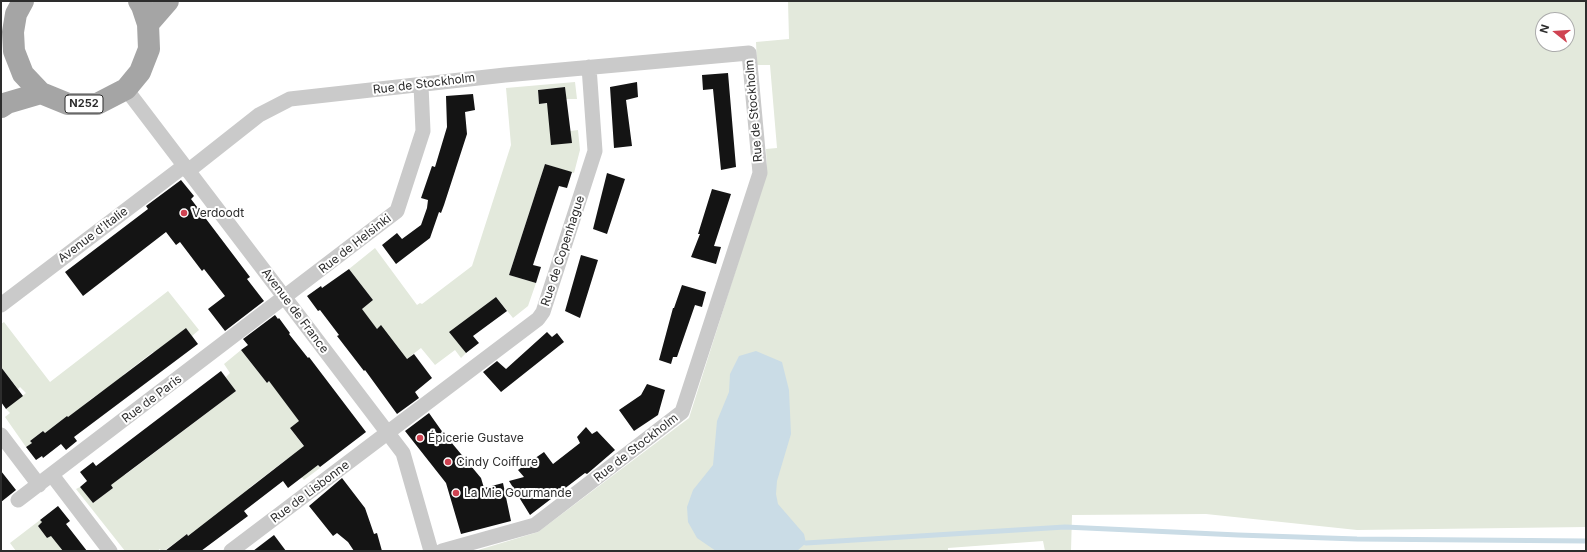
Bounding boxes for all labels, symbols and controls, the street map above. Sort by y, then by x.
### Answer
north arrow [1535,12,1575,52]
text: N [1537,23,1552,35]
street label: Rue de Stockholm [742,59,766,163]
street label: Rue de Stockholm [372,71,476,97]
road number: N252 [65,95,103,113]
street label: Rue de Copenhague [538,194,588,308]
street label: Avenue d'Italie [55,204,131,266]
place label: Verdoodt [192,206,244,220]
marker: Verdoodt [179,208,189,218]
street label: Rue de Helsinki [316,211,394,277]
street label: Avenue de France [259,266,331,356]
street label: Rue de Paris [119,372,185,426]
street label: Rue de Stockholm [591,411,681,485]
place label: Épicerie Gustave [428,431,524,445]
marker: Épicerie Gustave [415,433,425,443]
place label: Cindy Coiffure [456,455,538,469]
marker: Cindy Coiffure [443,457,453,467]
street label: Rue de Lisbonne [268,458,352,526]
place label: La Mie Gourmande [464,486,572,500]
marker: La Mie Gourmande [451,488,461,498]

